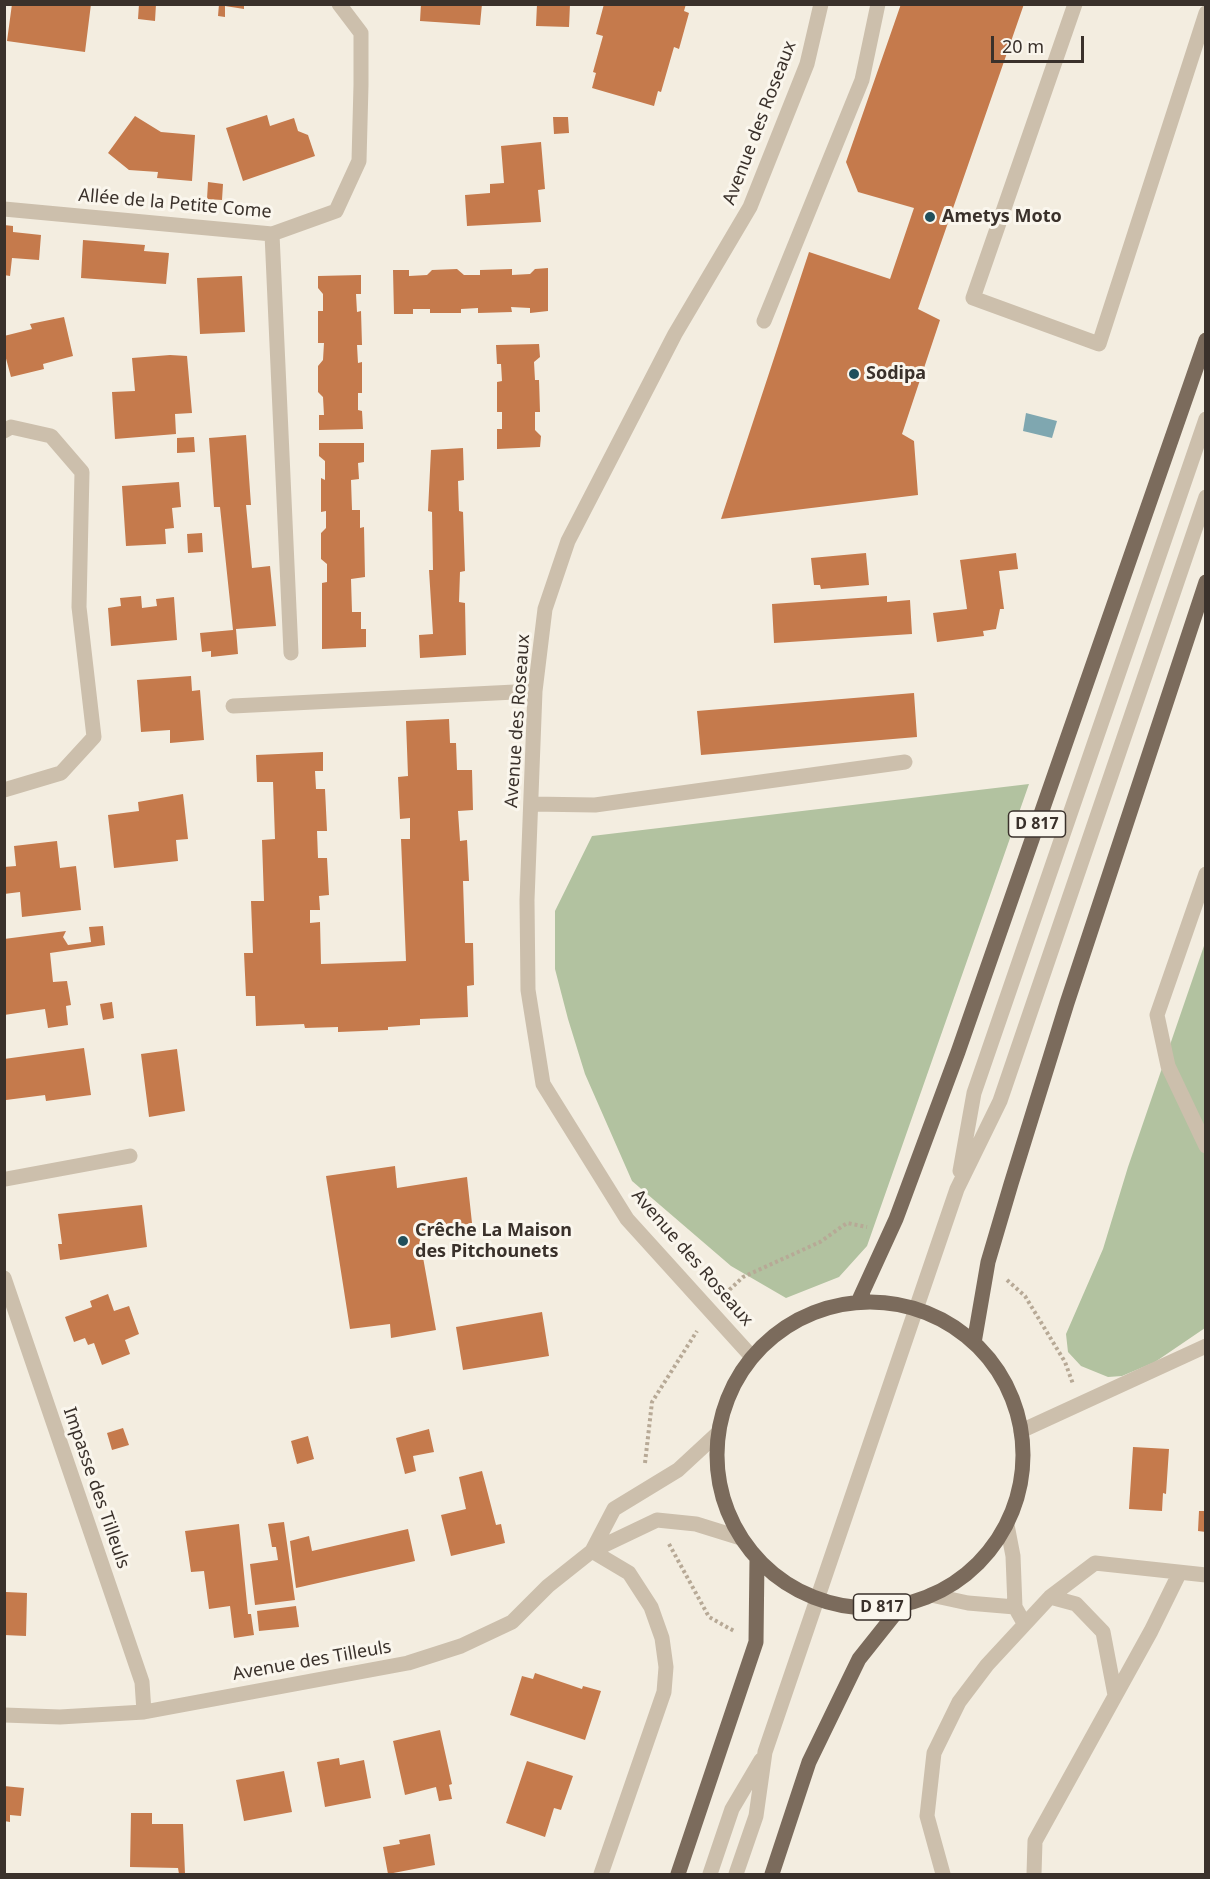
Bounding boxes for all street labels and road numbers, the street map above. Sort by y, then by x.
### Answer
street label: Avenue des Roseaux [719,38,801,208]
street label: Allée de la Petite Come [77,185,273,223]
street label: Avenue des Roseaux [501,633,535,809]
road number: D 817 [1008,811,1066,837]
street label: Avenue des Roseaux [627,1185,757,1331]
street label: Impasse des Tilleuls [58,1405,134,1571]
road number: D 817 [854,1594,910,1620]
street label: Avenue des Tilleuls [231,1636,393,1686]

